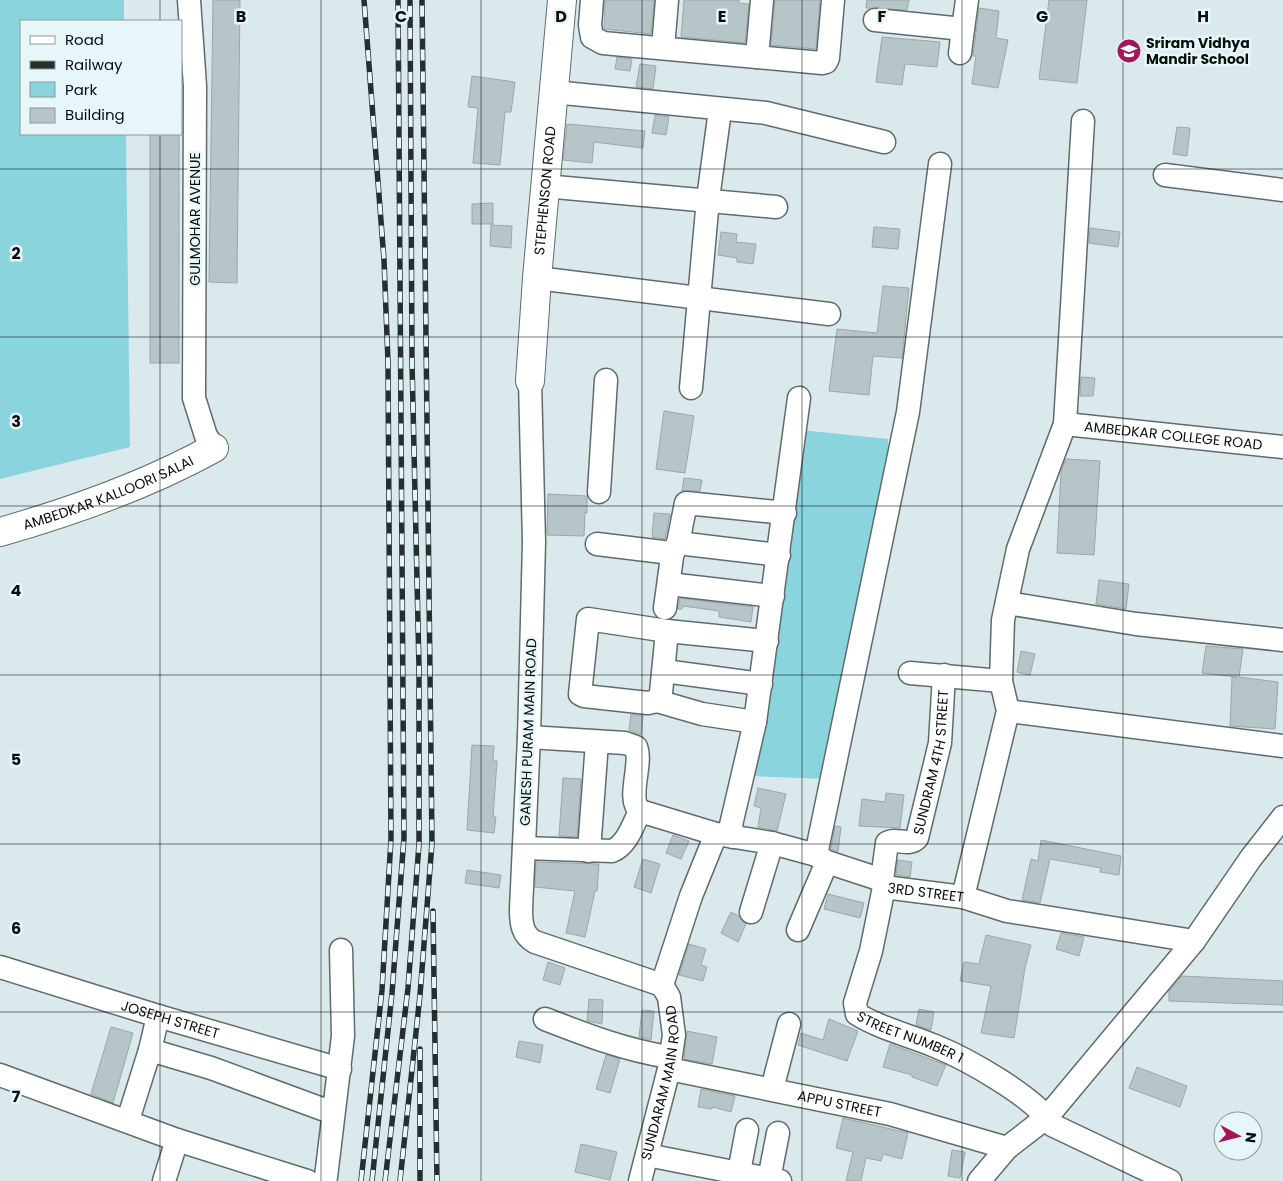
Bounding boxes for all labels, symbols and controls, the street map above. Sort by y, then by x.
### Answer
text: B [236,5,246,28]
text: C [395,5,407,28]
text: D [555,5,567,28]
text: E [718,5,726,28]
text: F [878,5,887,28]
text: G [1036,5,1048,28]
text: H [1197,5,1209,28]
legend [20,20,182,135]
text: Road [65,29,104,50]
place label: Sriram Vidhya Mandir School [1146,33,1250,69]
school or university icon: Sriram Vidhya Mandir School [1116,38,1142,64]
text: Railway [65,54,123,75]
text: Park [65,79,97,100]
text: Building [65,104,125,125]
street label: STEPHENSON ROAD [529,125,561,256]
street label: GULMOHAR AVENUE [185,152,205,286]
text: 2 [11,242,21,265]
text: 3 [11,410,21,433]
street label: AMBEDKAR COLLEGE ROAD [1083,416,1264,455]
street label: AMBEDKAR KALLOORI SALAI [20,451,197,535]
text: 4 [11,579,22,602]
street label: GANESH PURAM MAIN ROAD [515,638,541,826]
street label: SUNDRAM 4TH STREET [908,689,953,837]
text: 5 [11,748,21,771]
street label: 3RD STREET [886,878,965,907]
text: 6 [11,917,21,940]
street label: JOSEPH STREET [118,995,222,1043]
street label: SUNDARAM MAIN ROAD [636,1004,684,1162]
street label: STREET NUMBER 1 [853,1006,967,1068]
text: 7 [12,1085,21,1108]
street label: APPU STREET [796,1085,884,1122]
north arrow [1213,1111,1263,1161]
text: N [1240,1131,1261,1144]

